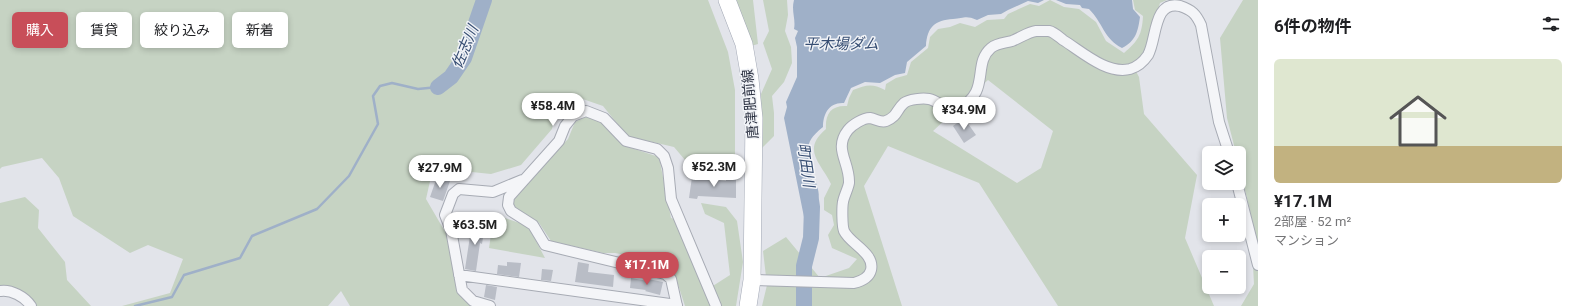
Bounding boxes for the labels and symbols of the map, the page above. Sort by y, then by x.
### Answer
water label: 佐志川 [448,21,483,71]
water label: 平木場ダム [803,35,879,53]
street label: 唐津肥前線 [739,68,761,140]
pin: ¥58.4M [520,93,586,127]
pin: ¥34.9M [931,97,997,131]
water label: 町田川 [794,141,818,191]
pin: ¥52.3M [681,154,747,188]
pin: ¥27.9M [407,155,473,189]
pin: ¥63.5M [442,212,508,246]
pin: ¥17.1M [614,252,680,286]

